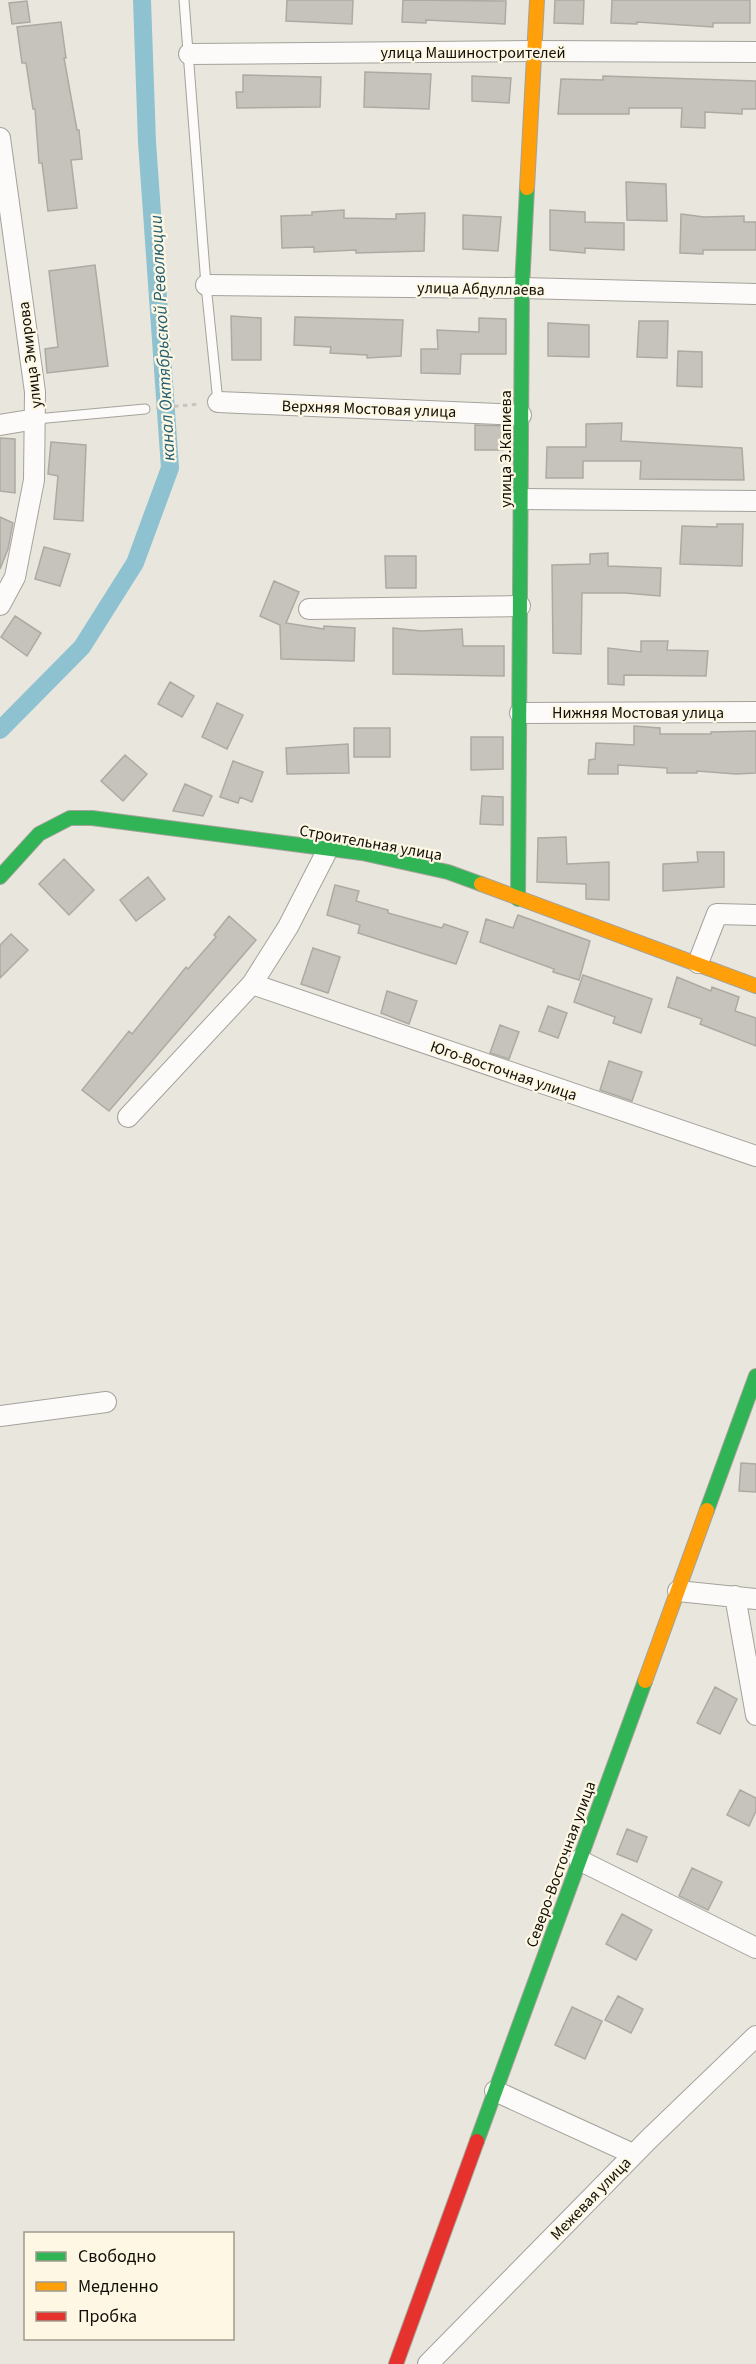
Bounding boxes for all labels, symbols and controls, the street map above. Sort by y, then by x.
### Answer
street label: улица Машиностроителей [380,42,566,64]
water label: канал Октябрьской Революции [144,214,181,462]
street label: улица Абдуллаева [417,277,545,301]
street label: улица Эмирова [13,300,47,409]
street label: улица Э.Капиева [495,390,517,508]
street label: Верхняя Мостовая улица [281,395,457,423]
street label: Нижняя Мостовая улица [552,702,724,724]
street label: Строительная улица [298,820,444,866]
street label: Юго-Восточная улица [427,1036,580,1106]
street label: Северо-Восточная улица [521,1778,601,1951]
street label: Межевая улица [545,2152,636,2245]
legend [24,2232,234,2340]
text: Свободно [78,2244,156,2269]
text: Медленно [78,2274,158,2299]
text: Пробка [78,2304,137,2329]

